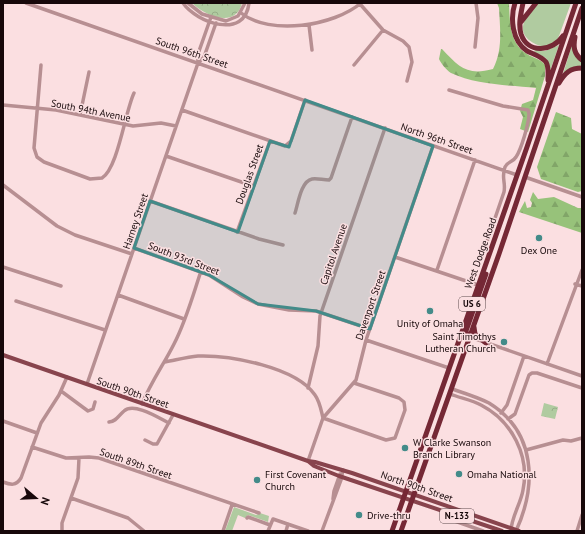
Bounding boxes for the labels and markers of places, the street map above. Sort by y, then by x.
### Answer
marker: Dex One [534,233,544,243]
place label: Dex One [521,244,557,257]
marker: Unity of Omaha [425,306,435,316]
place label: Unity of Omaha [397,317,463,330]
place label: Saint Timothys Lutheran Church [425,330,496,355]
marker: Saint Timothys Lutheran Church [499,337,509,347]
place label: W Clarke Swanson Branch Library [413,436,491,461]
marker: W Clarke Swanson Branch Library [400,443,410,453]
place label: First Covenant Church [265,468,327,493]
place label: Omaha National [467,468,537,481]
marker: Omaha National [454,469,464,479]
marker: First Covenant Church [252,475,262,485]
place label: Drive-thru [367,509,411,522]
marker: Drive-thru [354,510,364,520]

